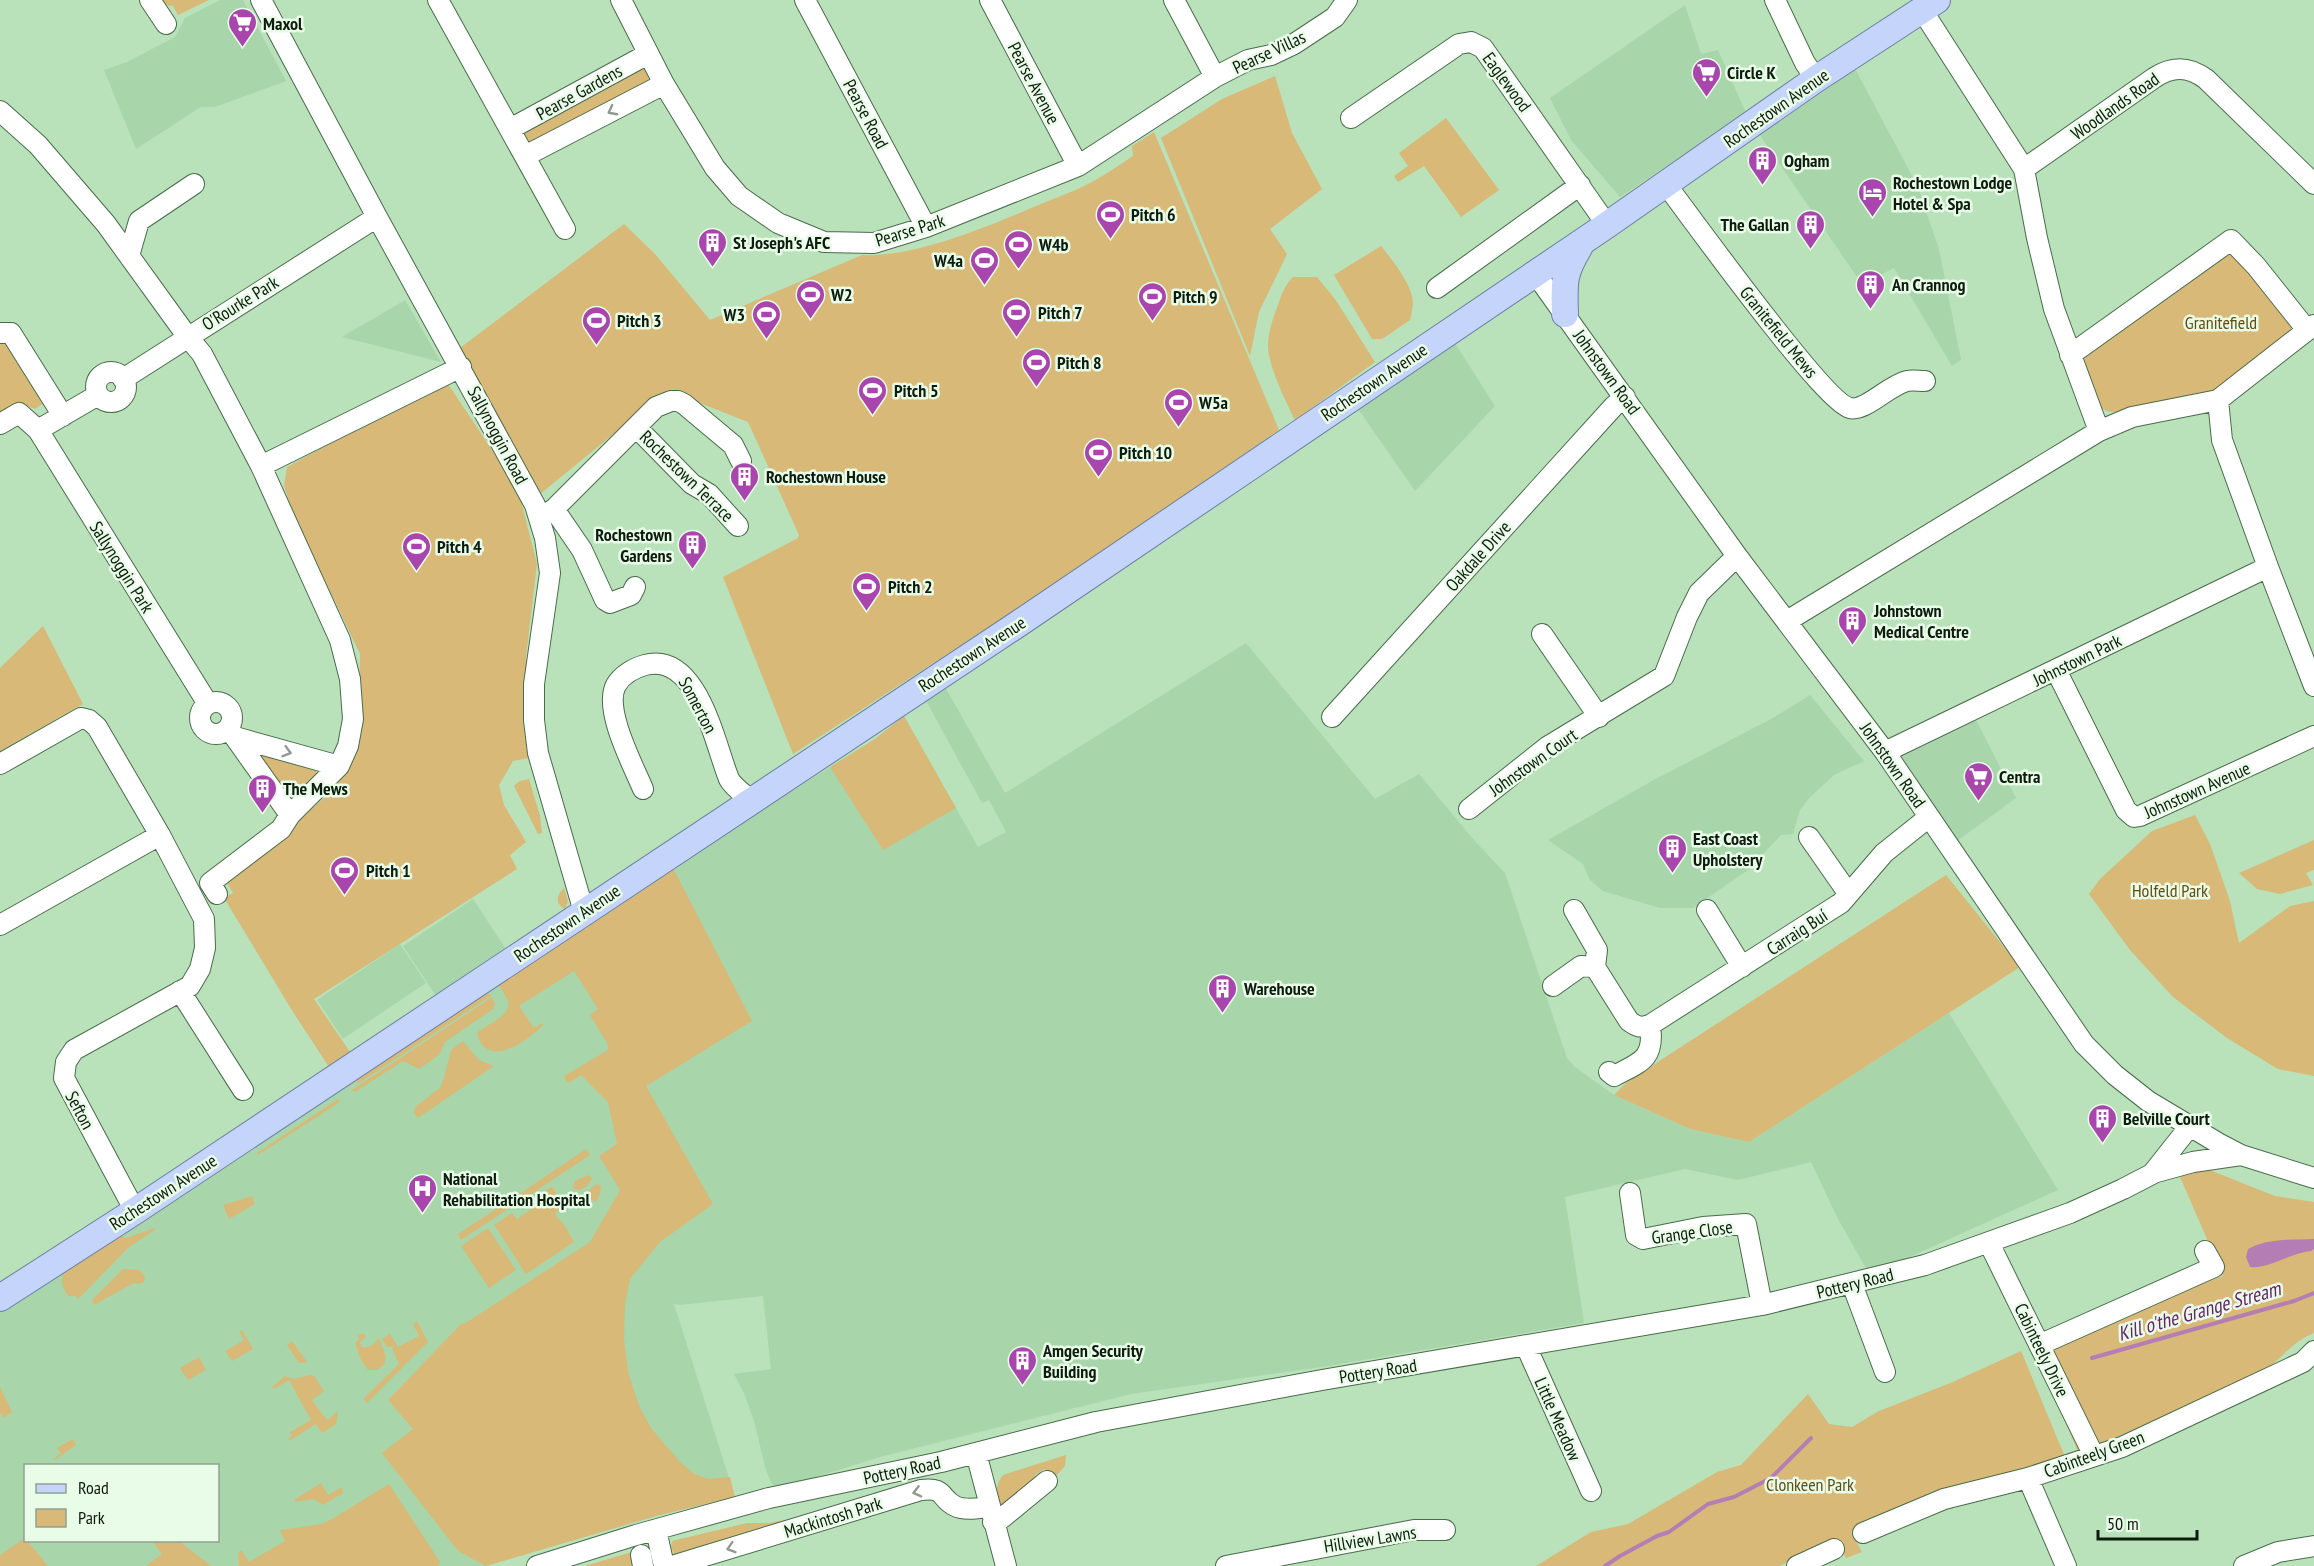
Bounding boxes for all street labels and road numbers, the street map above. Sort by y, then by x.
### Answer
street label: Pearse Villas [1229,25,1309,79]
street label: Pearse Avenue [1003,38,1065,128]
street label: Eaglewood [1478,48,1536,116]
street label: Pearse Gardens [532,59,626,125]
street label: Rochestown Avenue [1719,63,1833,153]
street label: Woodlands Road [2066,67,2164,145]
street label: Pearse Road [838,75,894,153]
street label: Pearse Park [873,209,947,251]
street label: O'Rourke Park [198,271,282,335]
street label: Granitefield Mews [1735,281,1823,383]
street label: Johnstown Road [1568,324,1646,419]
street label: Rochestown Avenue [1316,338,1432,426]
street label: Sallynoggin Road [463,382,533,488]
street label: Rochestown Terrace [635,425,739,527]
street label: Oakdale Drive [1440,516,1516,596]
street label: Sallynoggin Park [85,517,159,617]
street label: Rochestown Avenue [914,611,1030,697]
street label: Johnstown Park [2028,629,2125,692]
street label: Somerton [674,673,722,737]
street label: Johnstown Road [1854,717,1931,812]
street label: Johnstown Court [1484,723,1582,801]
street label: Johnstown Avenue [2139,756,2254,824]
street label: Rochestown Avenue [509,879,625,967]
street label: Carraig Buí [1762,904,1832,960]
street label: Sefton [60,1087,100,1133]
street label: Rochestown Avenue [105,1149,221,1235]
street label: Grange Close [1650,1215,1734,1249]
street label: Pottery Road [1814,1262,1896,1304]
street label: Cabinteely Drive [2009,1299,2075,1401]
street label: Pottery Road [1338,1354,1418,1388]
street label: Little Meadow [1529,1374,1587,1465]
street label: Cabinteely Green [2041,1425,2147,1483]
street label: Pottery Road [861,1451,943,1489]
street label: Mackintosh Park [781,1491,885,1543]
street label: Hillview Lawns [1322,1520,1418,1558]

